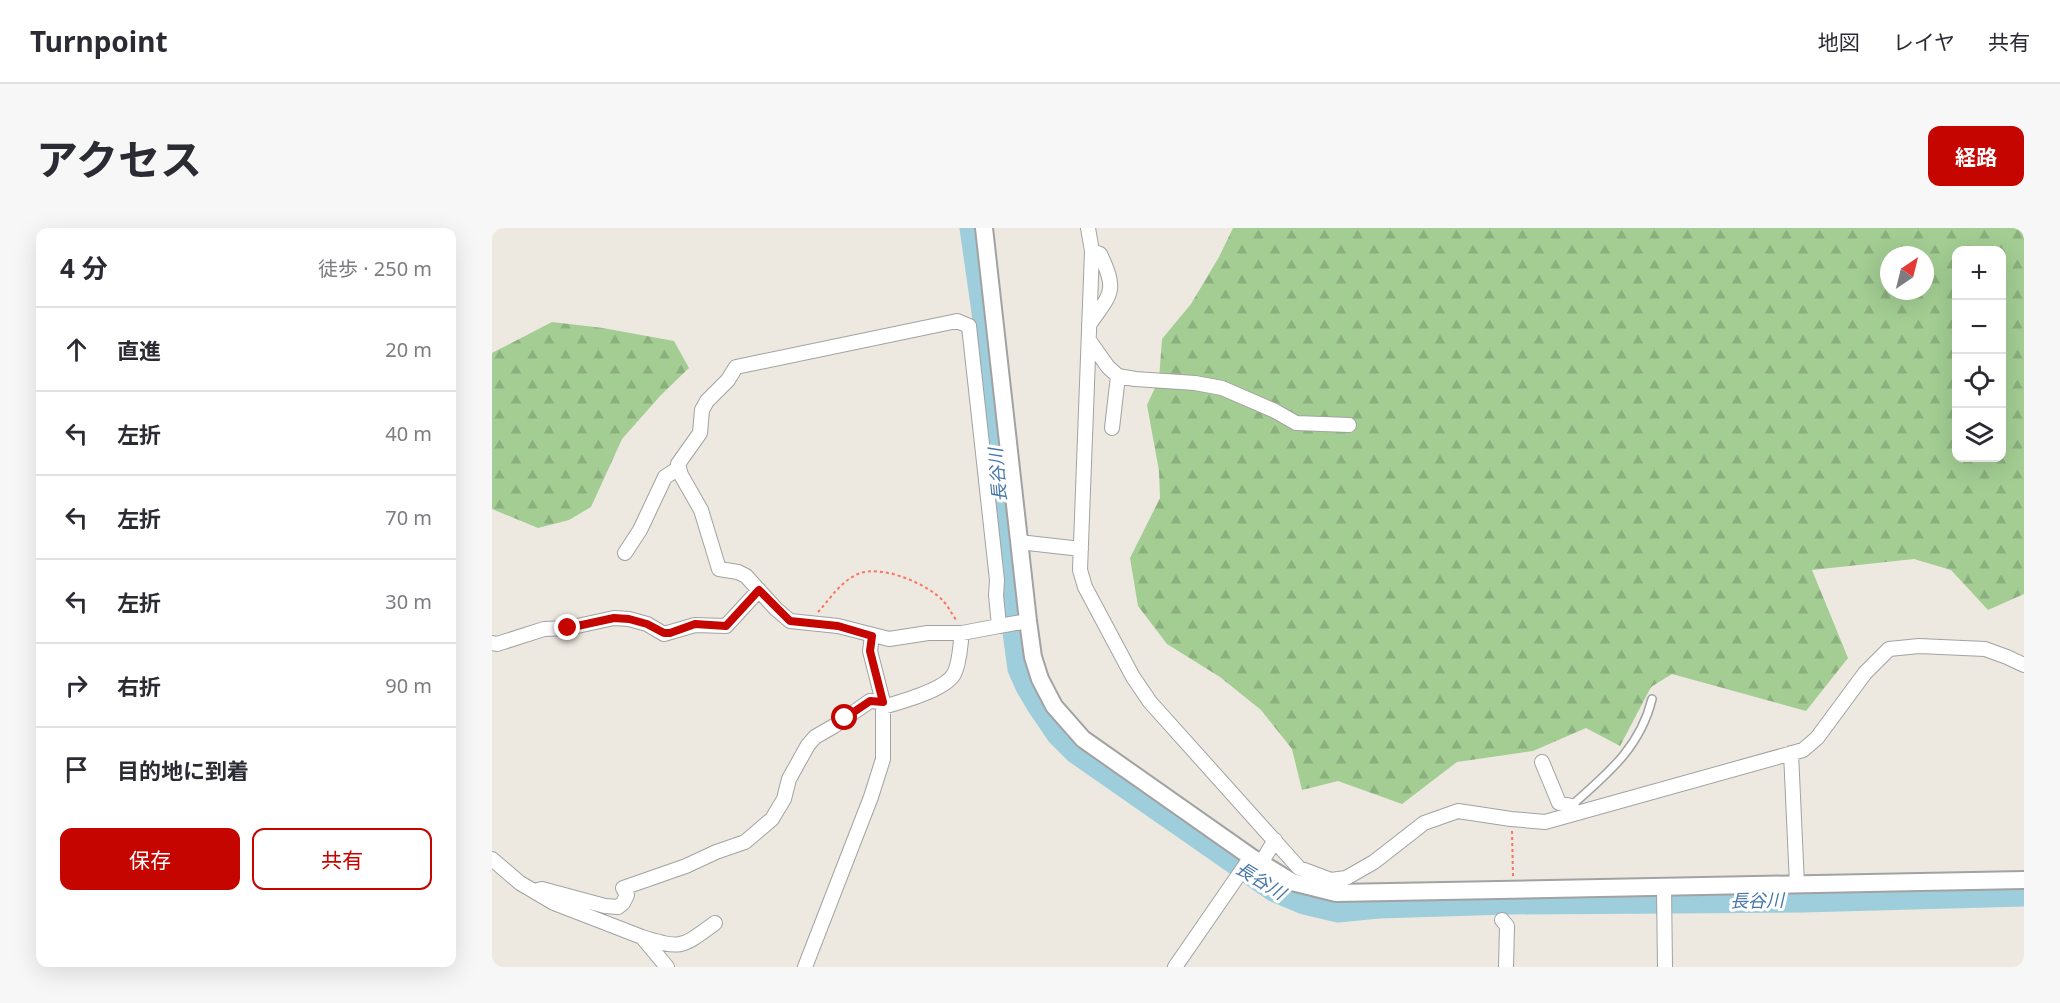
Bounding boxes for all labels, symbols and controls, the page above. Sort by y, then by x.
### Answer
text: Turnpoint [30,22,168,60]
text: 地図 [1818,28,1860,56]
text: レイヤ [1893,28,1955,56]
text: 共有 [1988,28,2030,56]
button: 経路 [1928,126,2024,186]
text: アクセス [36,130,202,187]
north arrow [1880,246,1934,300]
map controls [1952,246,2006,462]
button: + [1952,246,2006,300]
text: 4 分 [60,250,108,286]
text: 徒歩 · 250 m [318,255,432,282]
button: − [1952,300,2006,354]
icon: ahead [60,333,93,366]
text: 直進 [117,335,161,365]
text: 20 m [385,336,432,363]
button: locate [1952,354,2006,408]
button: layers [1952,408,2006,462]
icon: left [60,417,93,450]
text: 左折 [117,419,161,449]
text: 40 m [385,420,432,447]
water label: 長谷川 [983,445,1011,503]
icon: left [60,501,93,534]
text: 左折 [117,503,161,533]
text: 70 m [385,504,432,531]
icon: left [60,585,93,618]
text: 左折 [117,587,161,617]
text: 30 m [385,588,432,615]
route end [554,614,580,640]
icon: right [60,669,93,702]
text: 右折 [117,671,161,701]
text: 90 m [385,672,432,699]
route start [831,704,857,730]
icon: arrive [60,753,93,786]
text: 目的地に到着 [117,755,249,785]
button: 保存 [60,828,240,890]
button: 共有 [252,828,432,890]
water label: 長谷川 [1232,856,1292,906]
water label: 長谷川 [1730,887,1786,912]

